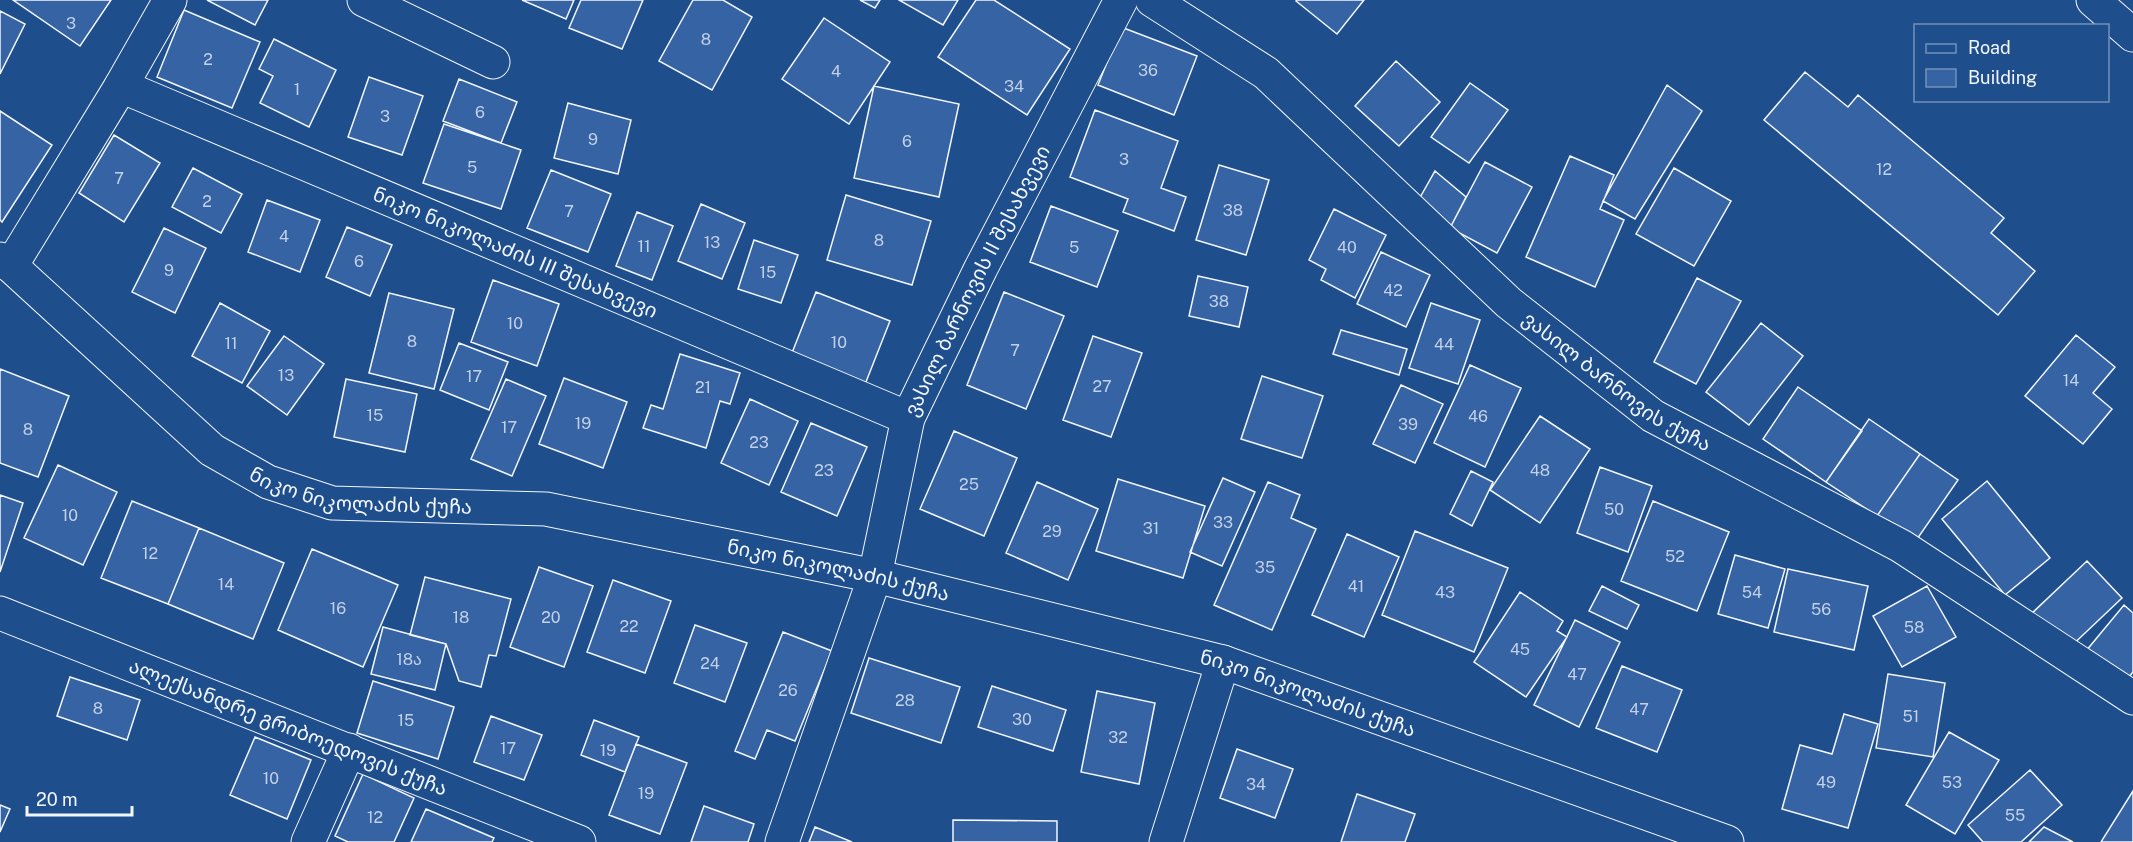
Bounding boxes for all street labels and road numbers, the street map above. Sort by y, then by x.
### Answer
street label: ვასილ ბარნოვის II შესახვევი [899,141,1055,420]
street label: ნიკო ნიკოლაძის III შესახვევი [369,182,661,323]
street label: ვასილ ბარნოვის ქუჩა [1518,306,1715,456]
street label: ნიკო ნიკოლაძის ქუჩა [245,462,472,519]
street label: ნიკო ნიკოლაძის ქუჩა [725,534,952,606]
street label: ნიკო ნიკოლაძის ქუჩა [1198,645,1419,742]
street label: ალექსანდრე გრიბოედოვის ქუჩა [126,653,451,801]

